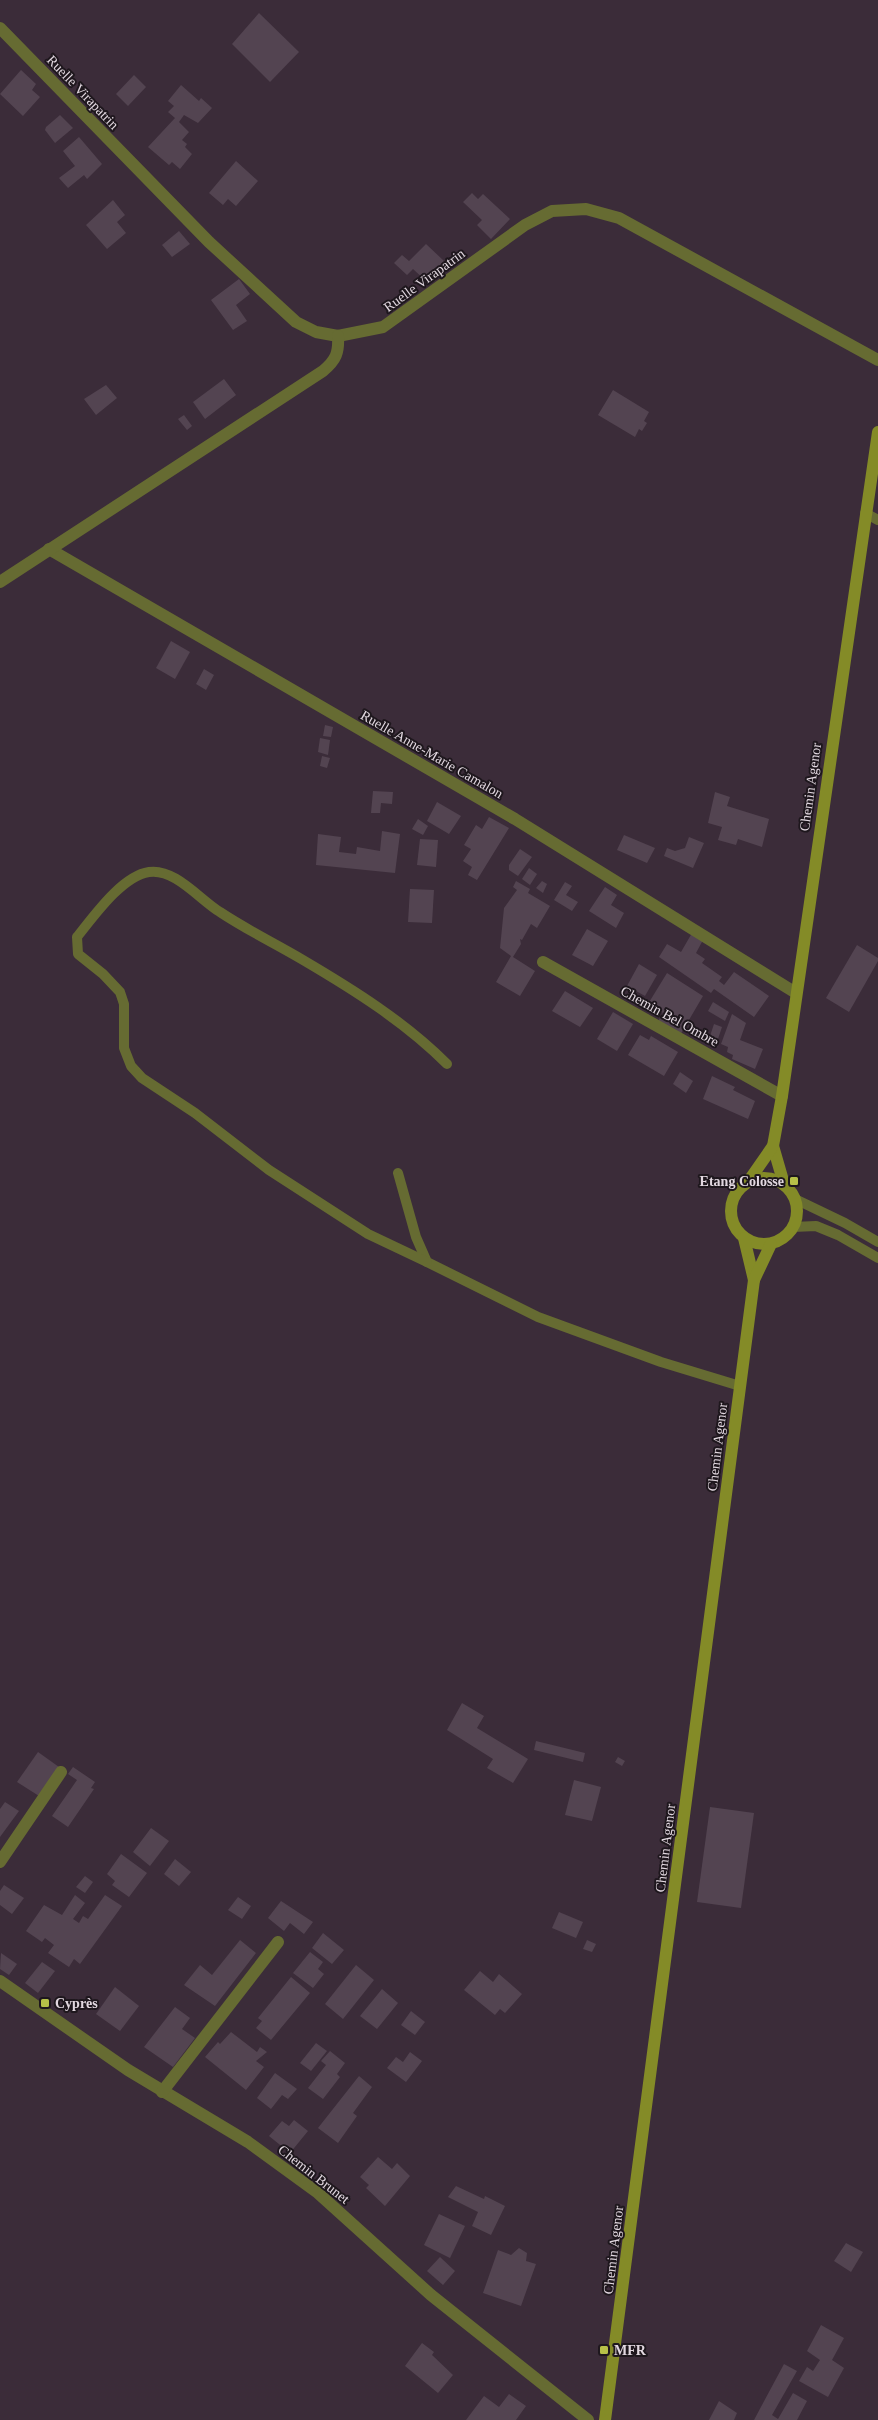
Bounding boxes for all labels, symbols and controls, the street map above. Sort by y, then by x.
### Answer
street label: Ruelle Virapatrin [44,52,122,132]
street label: Ruelle Virapatrin [381,246,468,315]
street label: Ruelle Anne-Marie Camalon [358,708,506,801]
street label: Chemin Agenor [797,742,824,832]
street label: Chemin Bel Ombre [618,983,721,1050]
place label: Etang Colosse [700,1174,784,1189]
marker: Etang Colosse [788,1175,800,1187]
street label: Chemin Agenor [705,1402,730,1492]
street label: Chemin Agenor [653,1803,678,1893]
place label: Cyprès [55,1996,98,2011]
marker: Cyprès [39,1997,51,2009]
street label: Chemin Brunet [275,2142,352,2207]
street label: Chemin Agenor [601,2205,626,2295]
place label: MFR [614,2343,647,2358]
marker: MFR [598,2344,610,2356]

